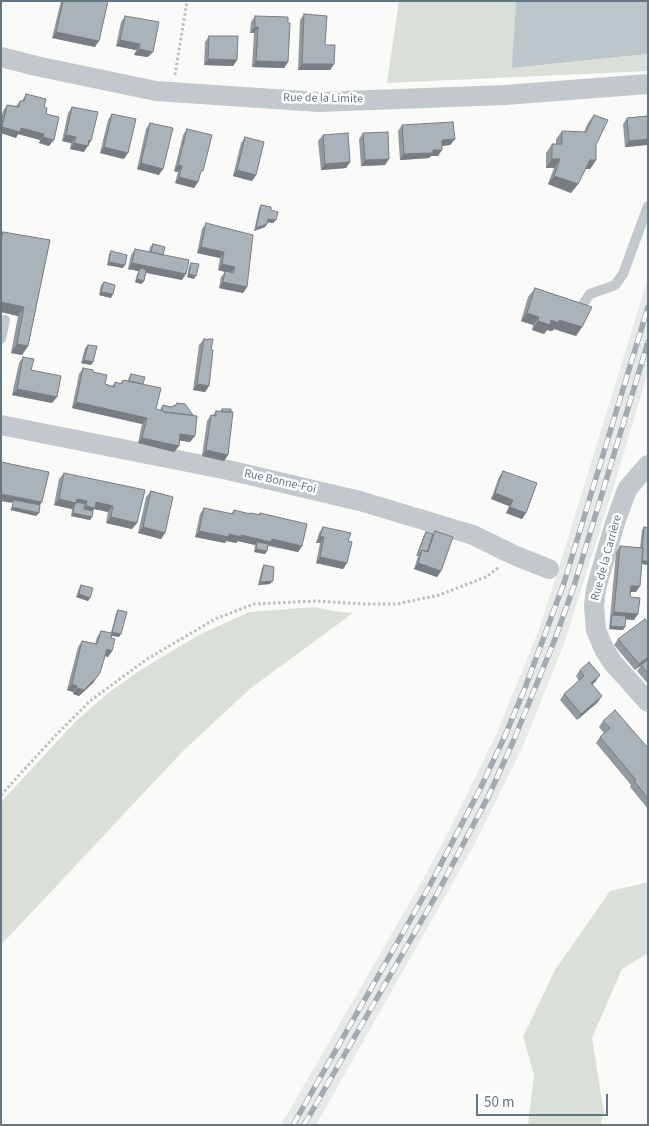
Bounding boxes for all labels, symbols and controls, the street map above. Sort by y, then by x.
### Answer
street label: Rue de la Limite [283,91,363,107]
street label: Rue Bonne-Foi [243,467,317,497]
street label: Rue de la Carrière [589,513,625,603]
scale bar [479,1084,612,1116]
text: 50 m [484,1092,514,1113]

